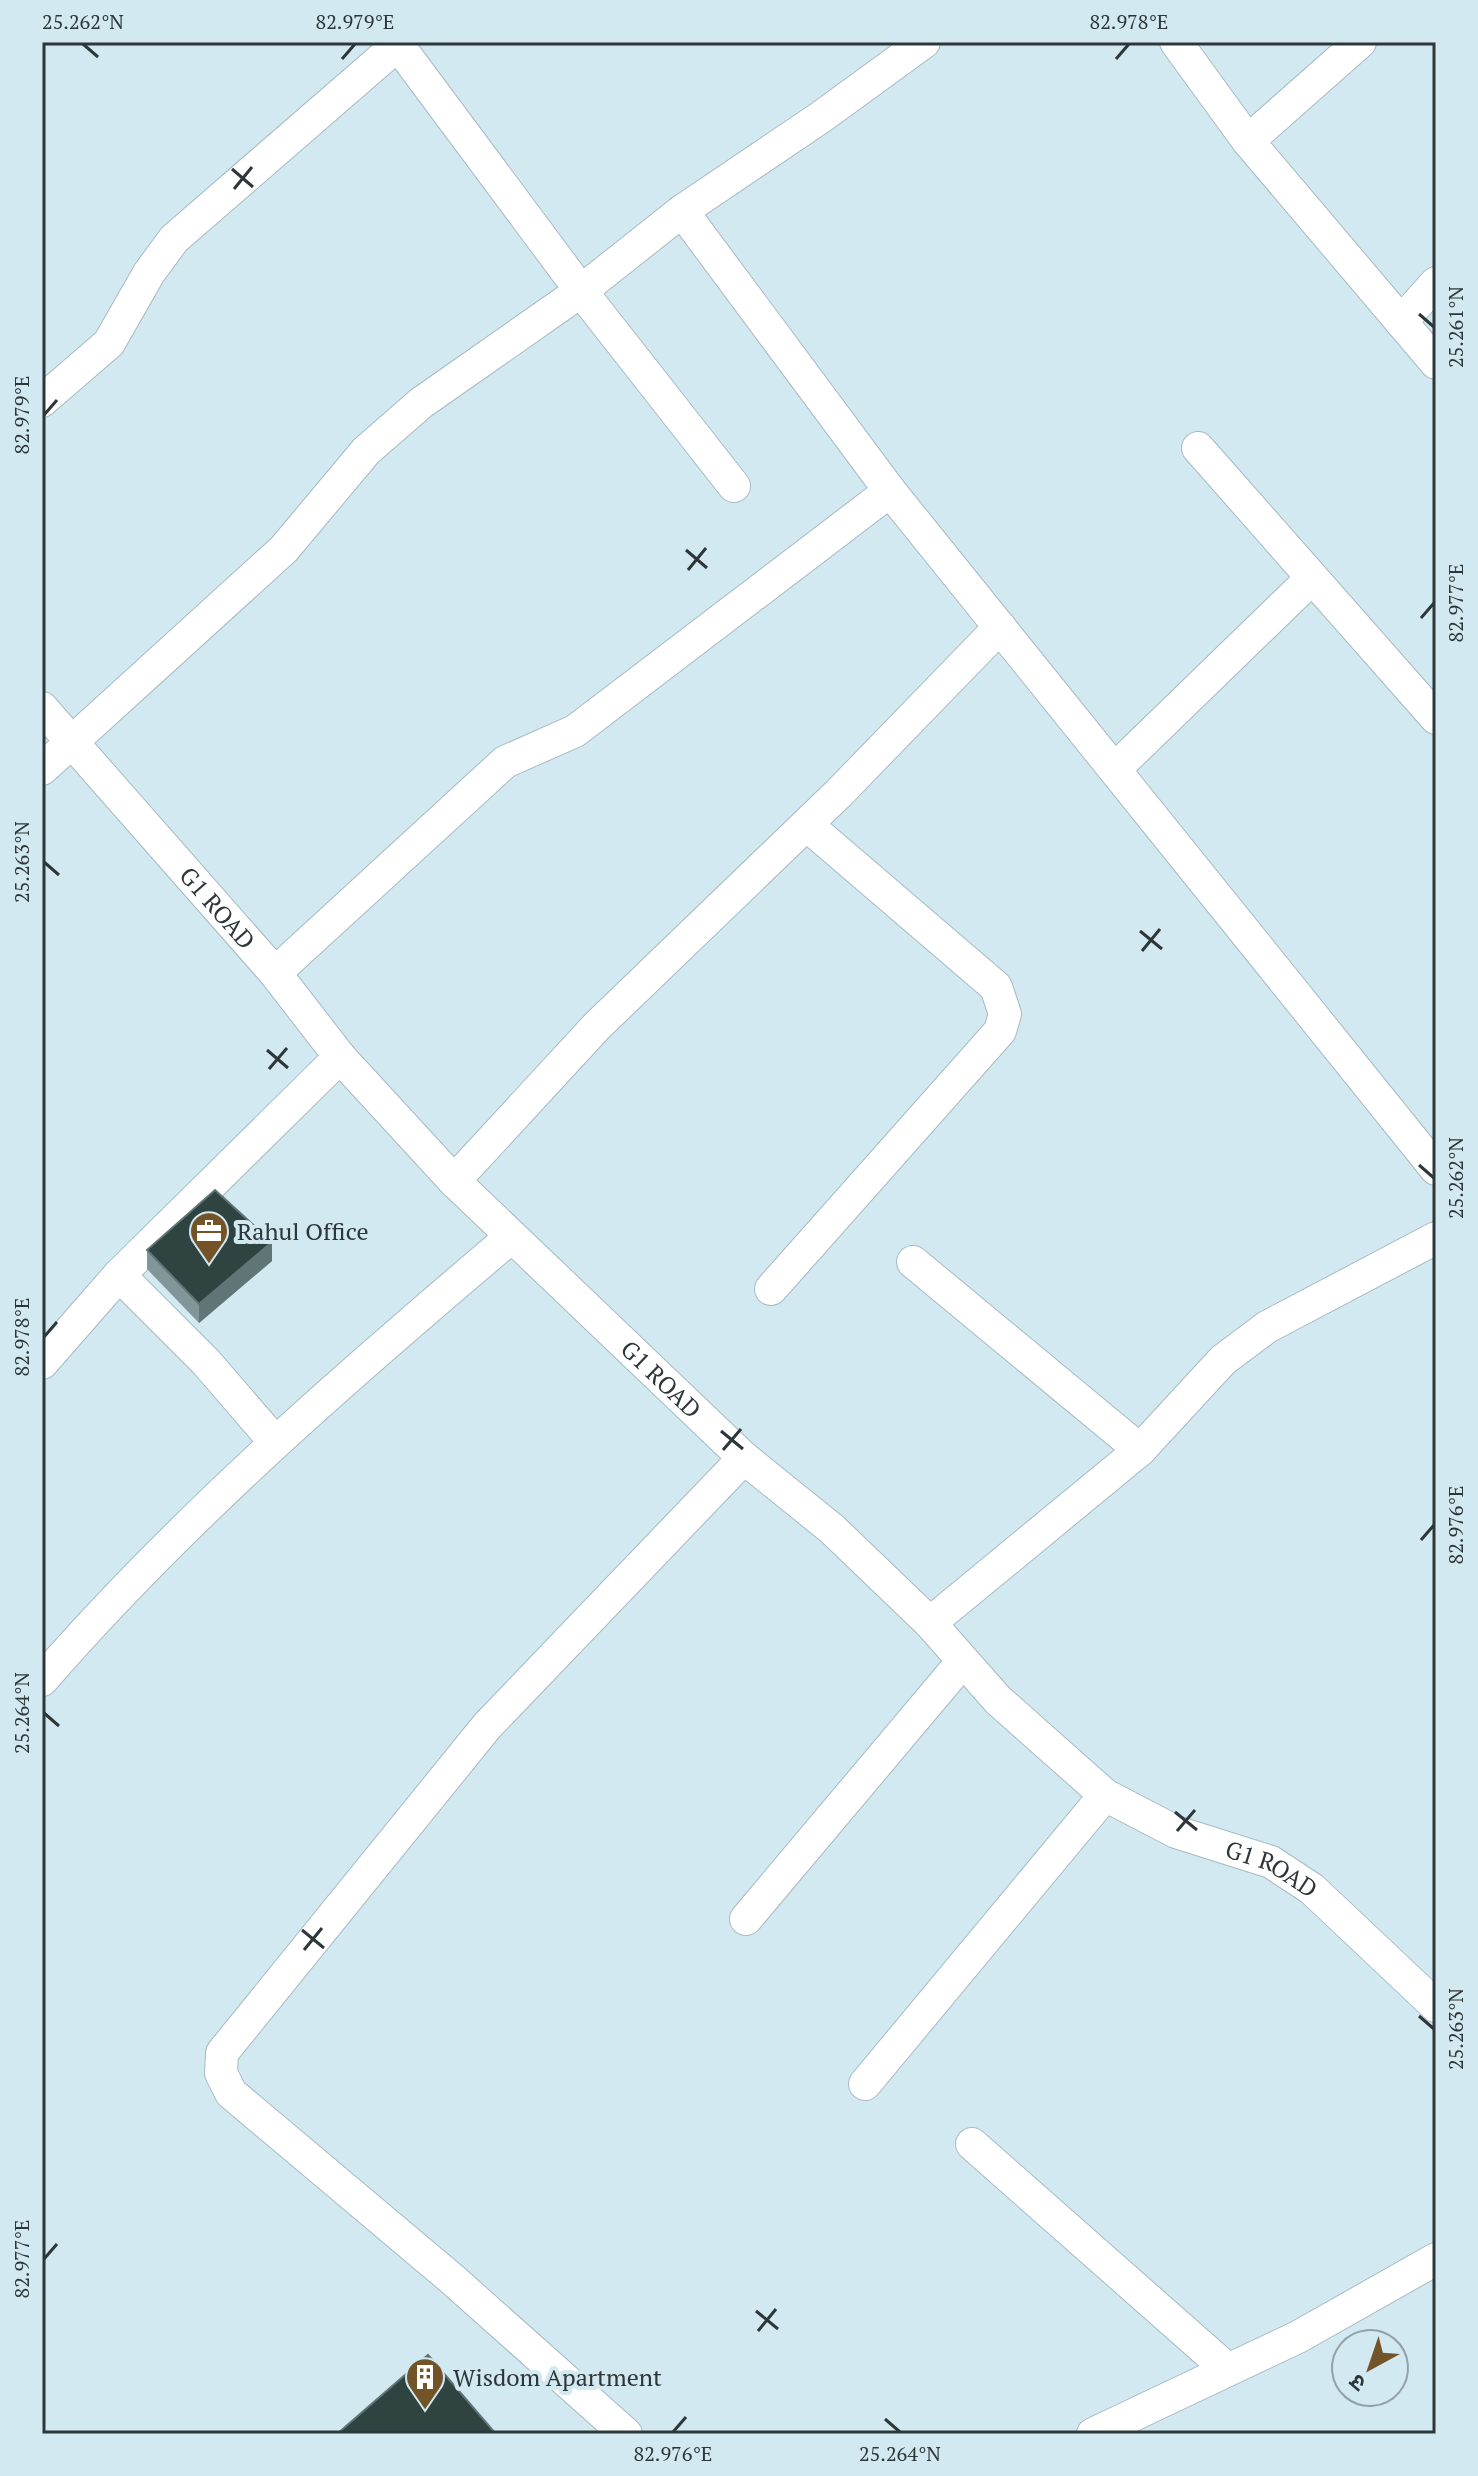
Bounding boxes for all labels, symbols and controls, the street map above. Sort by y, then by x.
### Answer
text: 25.262°N [42,8,124,35]
text: 82.979°E [316,8,395,35]
text: 82.978°E [1090,8,1169,35]
text: 25.261°N [1442,286,1469,368]
text: 82.979°E [8,376,35,455]
text: 82.977°E [1442,564,1469,643]
text: 25.263°N [8,821,35,903]
street label: G1 ROAD [173,860,263,956]
text: 25.262°N [1442,1137,1469,1219]
office icon: Rahul Office [188,1210,230,1265]
place label: Rahul Office [237,1215,369,1247]
text: 82.978°E [8,1298,35,1377]
street label: G1 ROAD [614,1333,708,1425]
text: 82.976°E [1442,1486,1469,1565]
text: 25.264°N [8,1672,35,1754]
street label: G1 ROAD [1222,1833,1324,1904]
text: 25.263°N [1442,1988,1469,2070]
text: 82.977°E [8,2220,35,2299]
north arrow [1330,2328,1410,2408]
building icon: Wisdom Apartment [404,2356,446,2411]
place label: Wisdom Apartment [453,2361,662,2393]
text: उ [1342,2368,1371,2399]
text: 82.976°E [634,2440,713,2467]
text: 25.264°N [859,2440,941,2467]

